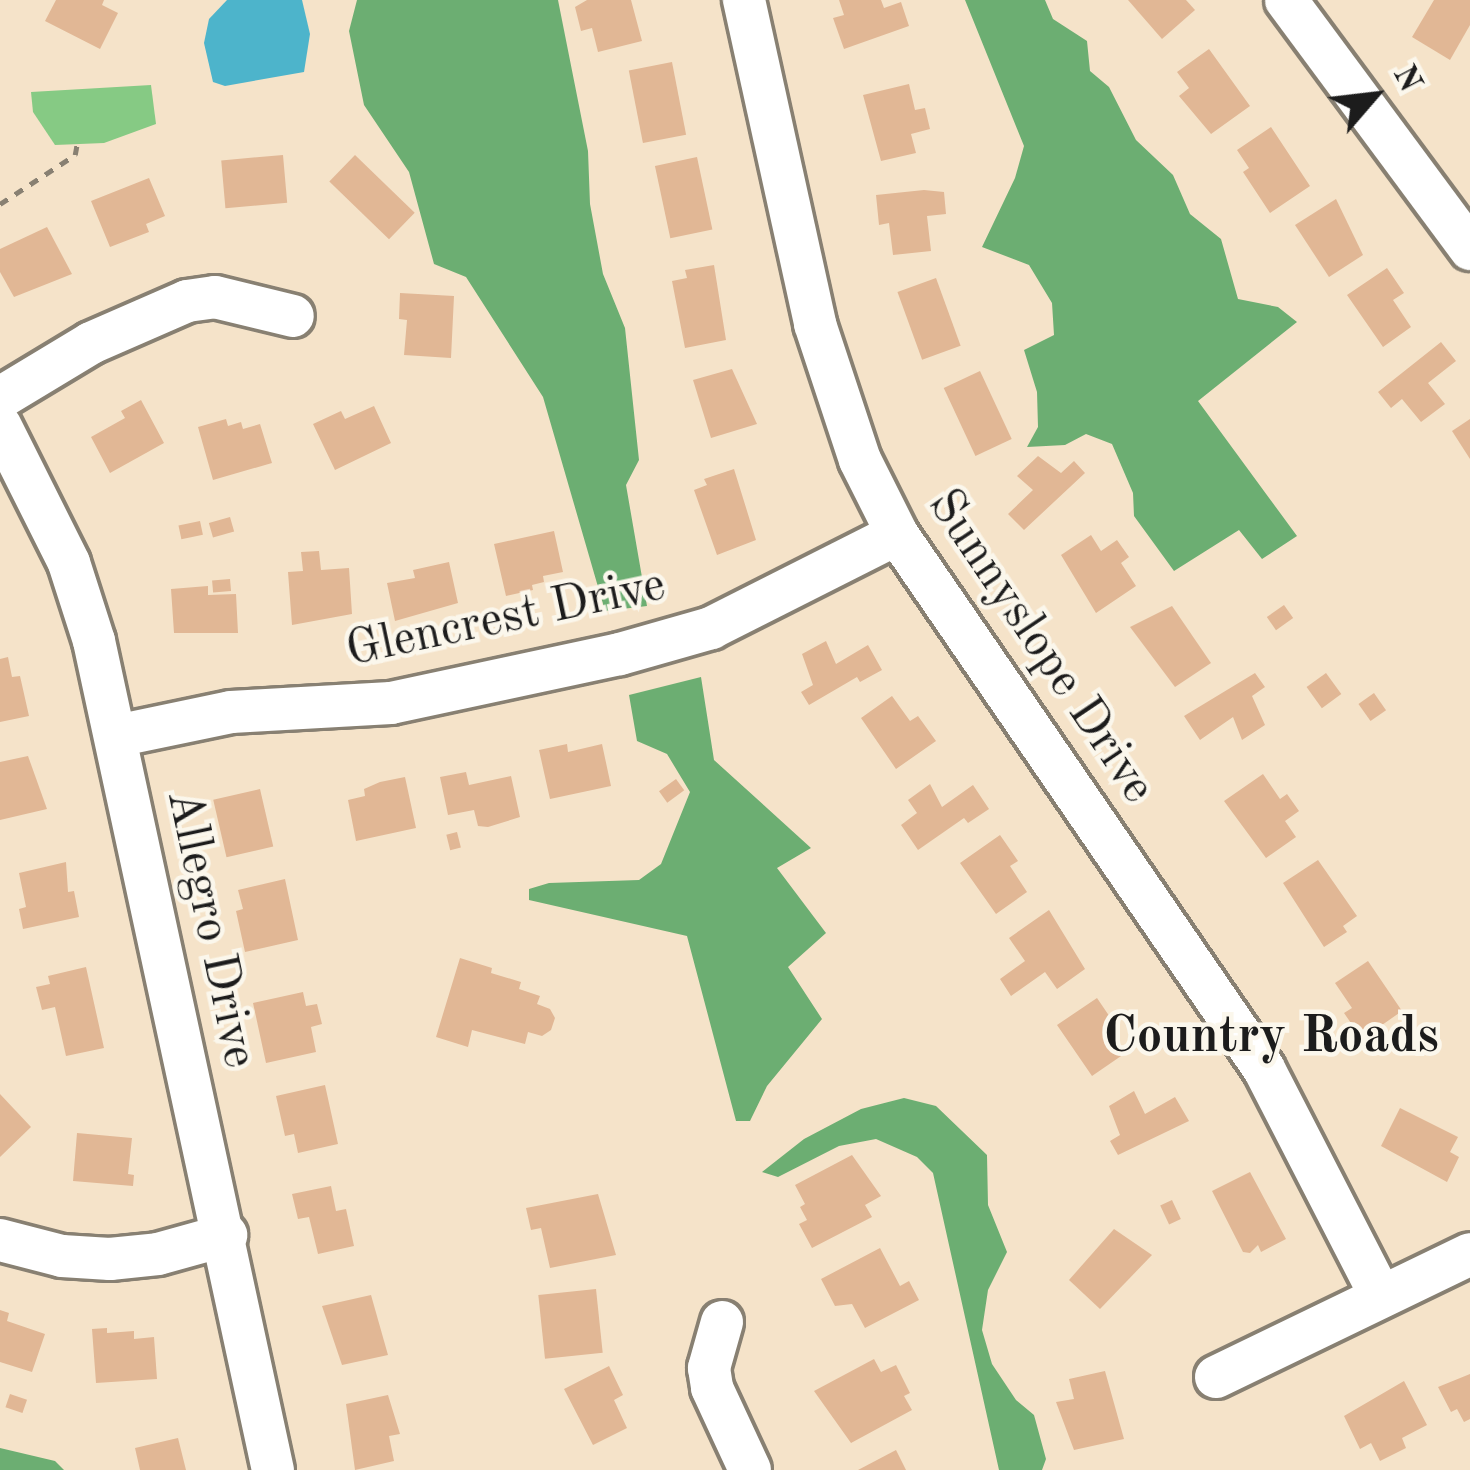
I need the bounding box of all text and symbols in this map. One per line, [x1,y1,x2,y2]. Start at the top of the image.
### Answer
north arrow [1314,36,1434,156]
text: N [1386,60,1427,98]
street label: Sunnyslope Drive [914,479,1166,815]
street label: Glencrest Drive [341,557,671,681]
street label: Allegro Drive [152,785,268,1073]
district label: Country Roads [1103,1007,1439,1069]

